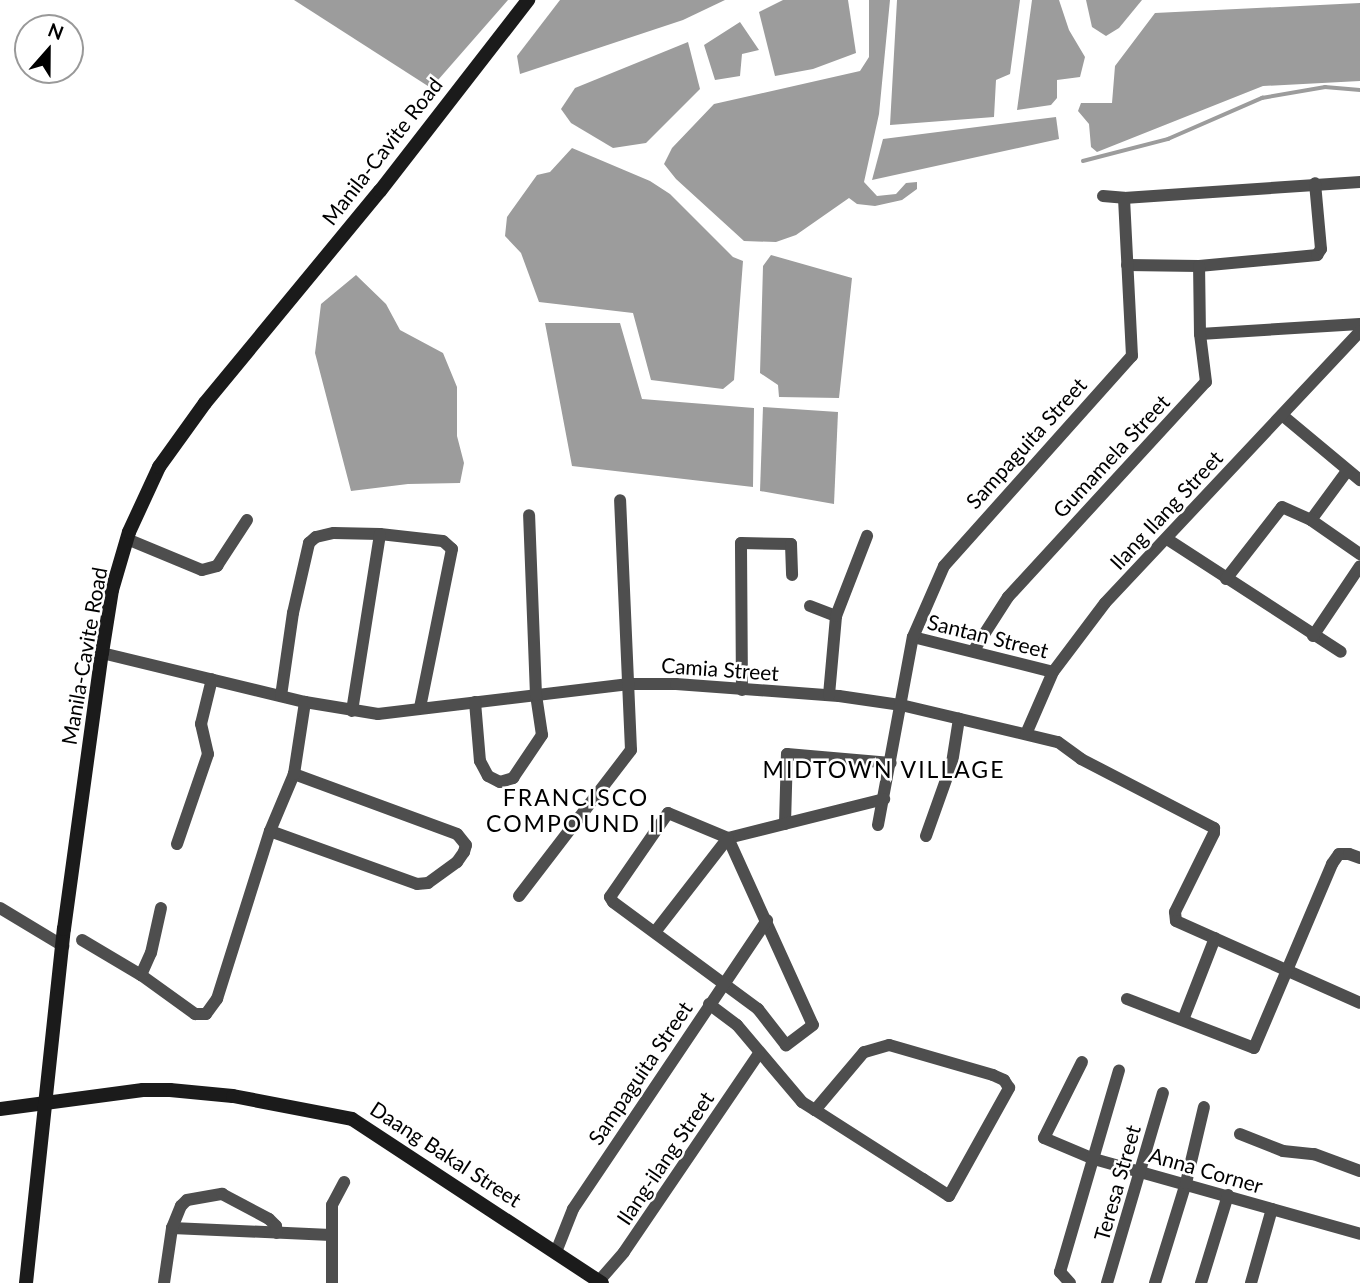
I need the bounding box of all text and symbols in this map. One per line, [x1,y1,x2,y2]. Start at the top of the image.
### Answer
north arrow [14,14,84,84]
text: N [45,17,67,44]
street label: Manila-Cavite Road [317,72,447,230]
street label: Sampaguita Street [961,372,1091,514]
street label: Gumamela Street [1048,389,1174,523]
street label: Ilang Ilang Street [1104,445,1228,575]
street label: Manila-Cavite Road [56,565,112,747]
street label: Santan Street [925,609,1051,663]
street label: Camia Street [660,652,780,686]
district label: MIDTOWN VILLAGE [764,755,1004,783]
district label: FRANCISCO COMPOUND II [487,783,665,837]
street label: Sampaguita Street [583,997,697,1149]
street label: Ilang-ilang Street [611,1087,719,1229]
street label: Daang Bakal Street [366,1096,526,1212]
street label: Teresa Street [1088,1122,1146,1244]
street label: Anna Corner [1146,1142,1266,1198]

